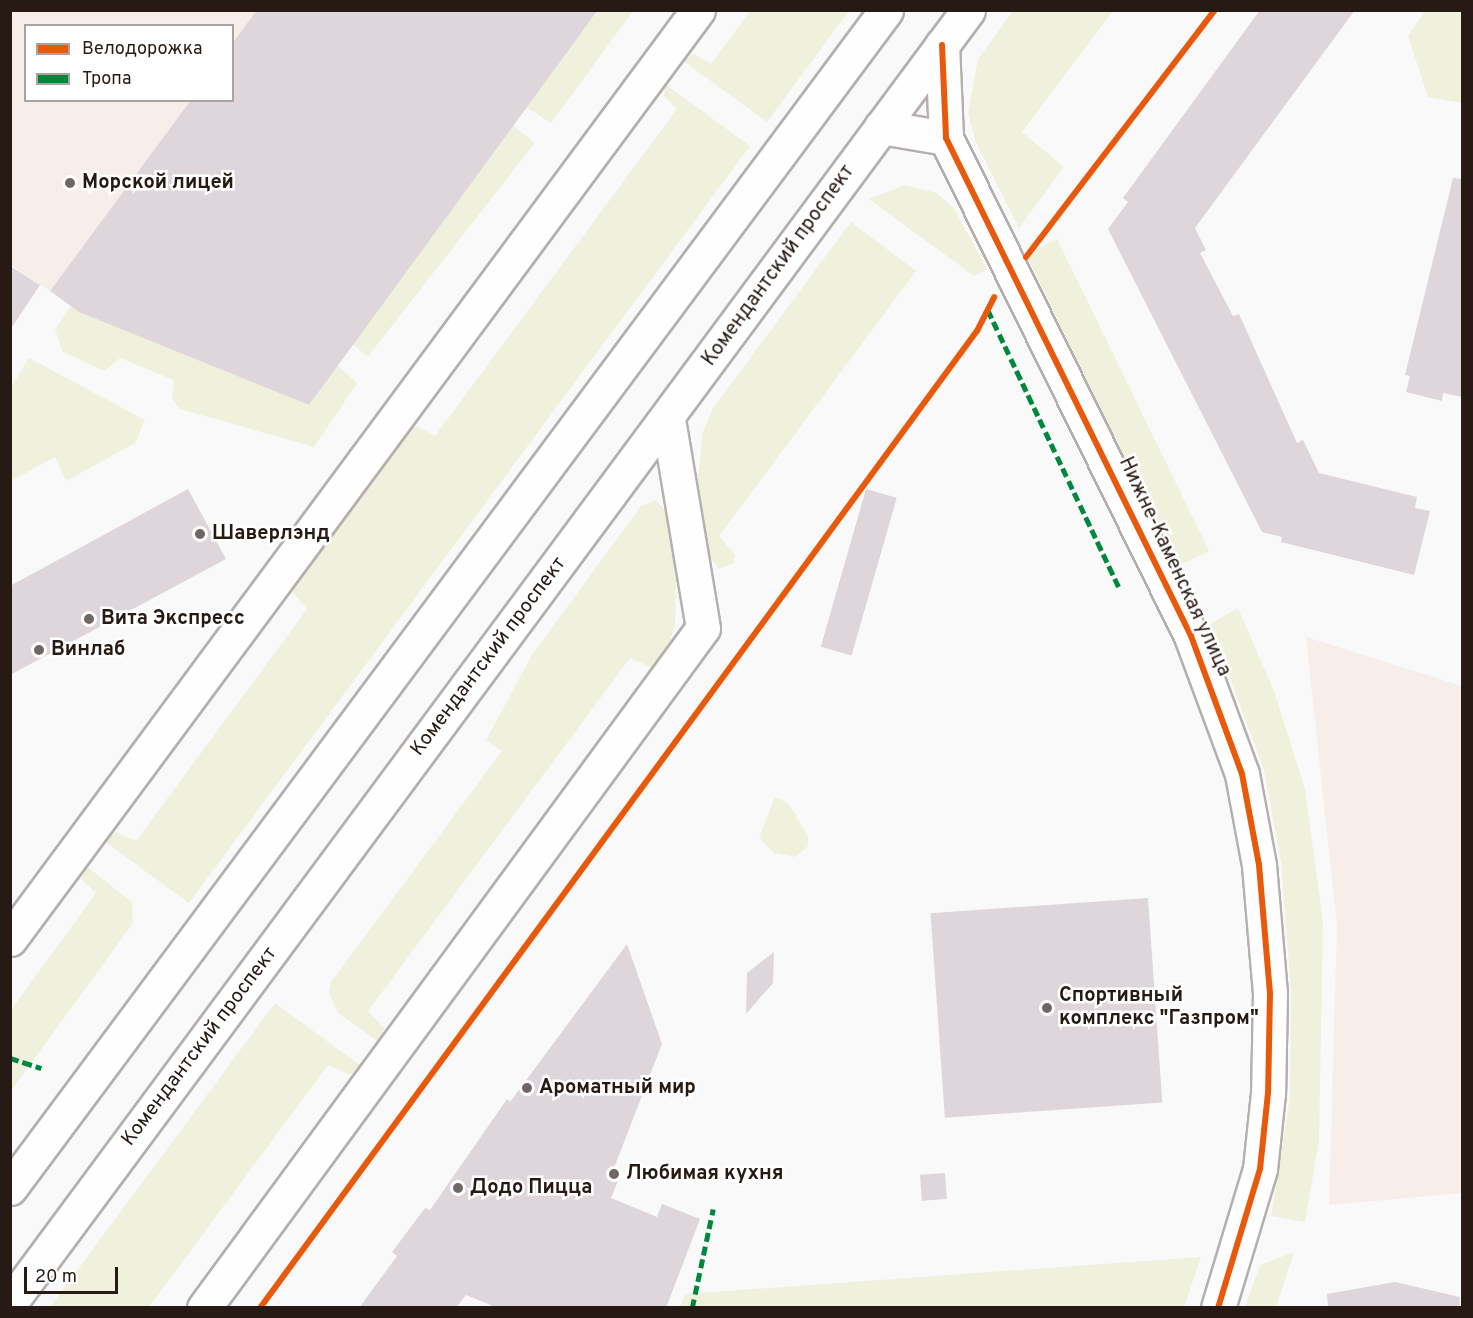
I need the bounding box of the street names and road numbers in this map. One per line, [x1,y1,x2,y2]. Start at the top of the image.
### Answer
street label: Комендантский проспект [698,161,860,371]
street label: Нижне-Каменская улица [1113,454,1235,680]
street label: Комендантский проспект [406,553,572,761]
street label: Комендантский проспект [117,943,283,1151]

